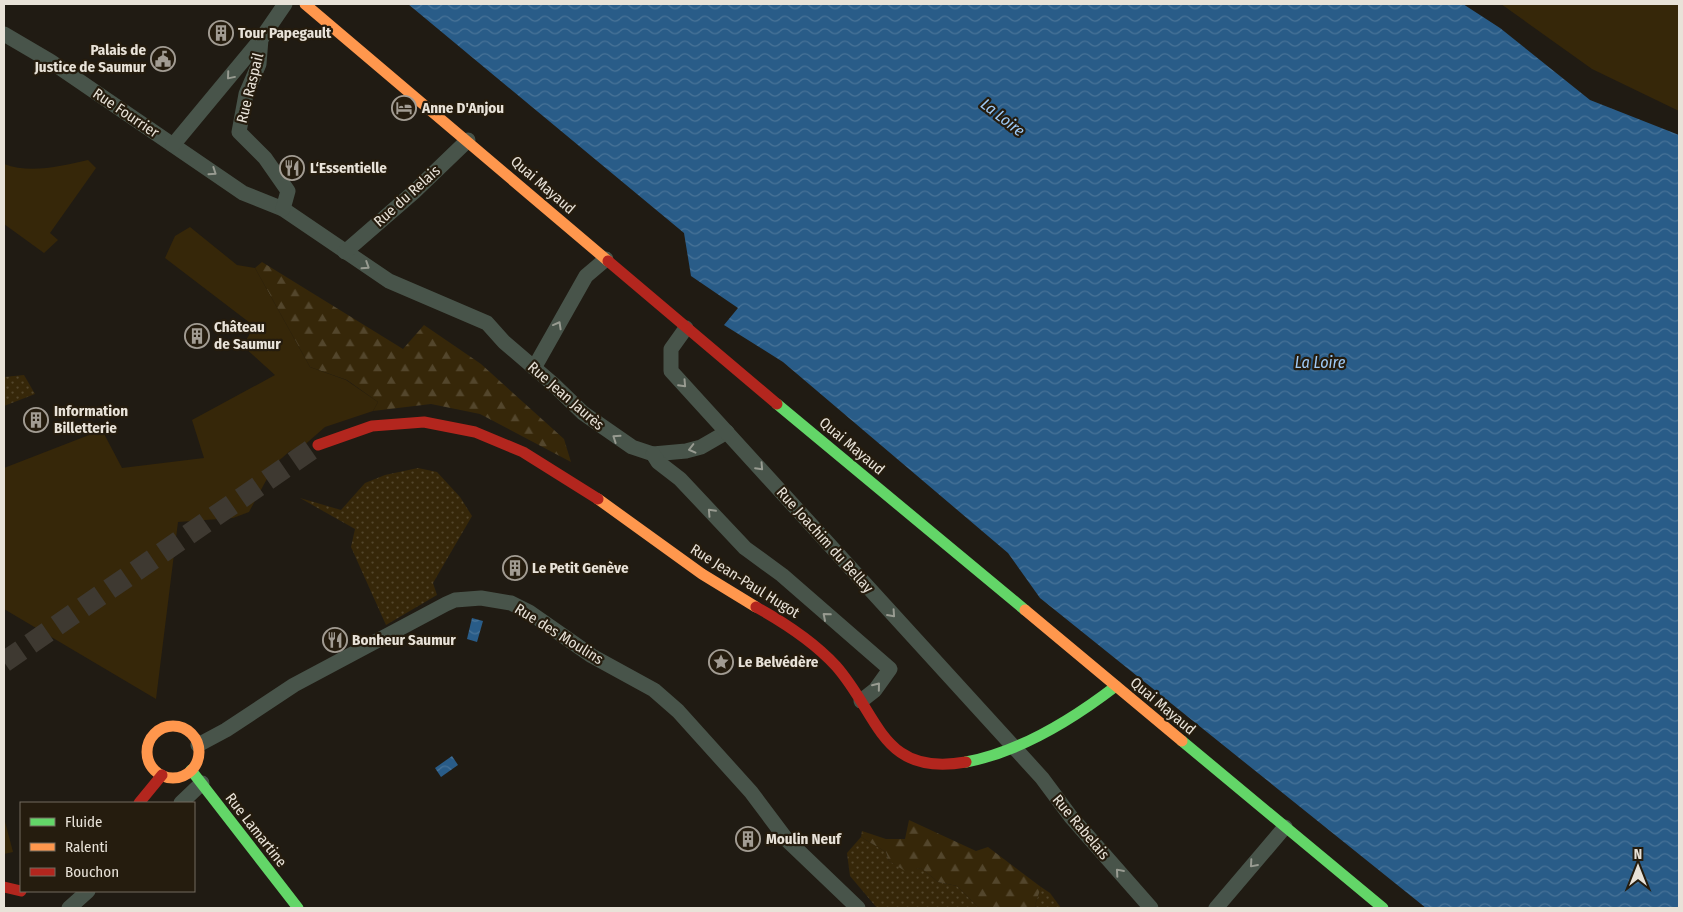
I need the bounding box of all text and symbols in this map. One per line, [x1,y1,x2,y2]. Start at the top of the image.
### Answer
building icon: Tour Papegault [208,20,234,46]
place label: Tour Papegault [238,24,332,42]
place label: Palais de Justice de Saumur [34,41,147,76]
public building icon: Palais de Justice de Saumur [150,46,176,72]
street label: Rue Raspail [233,51,267,125]
one-way arrow [226,71,235,80]
street label: Rue Fourrier [90,84,163,142]
water label: La Loire [977,94,1029,141]
hotel icon: Anne D'Anjou [391,95,417,121]
place label: Anne D'Anjou [421,99,504,117]
street label: Quai Mayaud [507,152,579,218]
restaurant icon: L‘Essentielle [279,155,305,181]
place label: L‘Essentielle [310,159,387,177]
street label: Rue du Relais [370,161,444,231]
one-way arrow [207,166,216,176]
one-way arrow [360,259,369,269]
place label: Château de Saumur [214,318,281,353]
one-way arrow [552,321,562,330]
building icon: Château de Saumur [184,323,210,349]
water label: La Loire [1295,353,1346,372]
street label: Rue Jean Jaurès [524,358,608,434]
one-way arrow [677,379,686,388]
place label: Information Billetterie [54,402,128,437]
building icon: Information Billetterie [23,407,49,433]
street label: Quai Mayaud [816,414,888,478]
one-way arrow [612,435,622,444]
one-way arrow [688,443,697,454]
one-way arrow [754,462,763,471]
street label: Rue Joachim du Bellay [773,483,877,597]
one-way arrow [708,509,717,518]
street label: Rue Jean-Paul Hugot [687,540,803,622]
building icon: Le Petit Genève [502,555,528,581]
place label: Le Petit Genève [532,559,629,577]
street label: Rue des Moulins [511,600,607,668]
one-way arrow [886,609,895,618]
one-way arrow [823,612,832,621]
restaurant icon: Bonheur Saumur [322,627,348,653]
place label: Bonheur Saumur [352,631,456,649]
place icon: Le Belvédère [708,649,734,675]
place label: Le Belvédère [738,653,819,671]
street label: Quai Mayaud [1127,674,1199,738]
one-way arrow [871,683,880,692]
street label: Rue Lamartine [222,789,290,871]
street label: Rue Rabelais [1049,791,1113,863]
legend [20,802,195,892]
text: Fluide [65,813,102,831]
building icon: Moulin Neuf [735,826,761,852]
place label: Moulin Neuf [766,830,842,848]
text: Ralenti [65,838,108,856]
north arrow [1613,842,1663,892]
text: N [1634,846,1642,863]
one-way arrow [1250,858,1259,867]
text: Bouchon [65,863,119,881]
one-way arrow [1115,868,1124,877]

